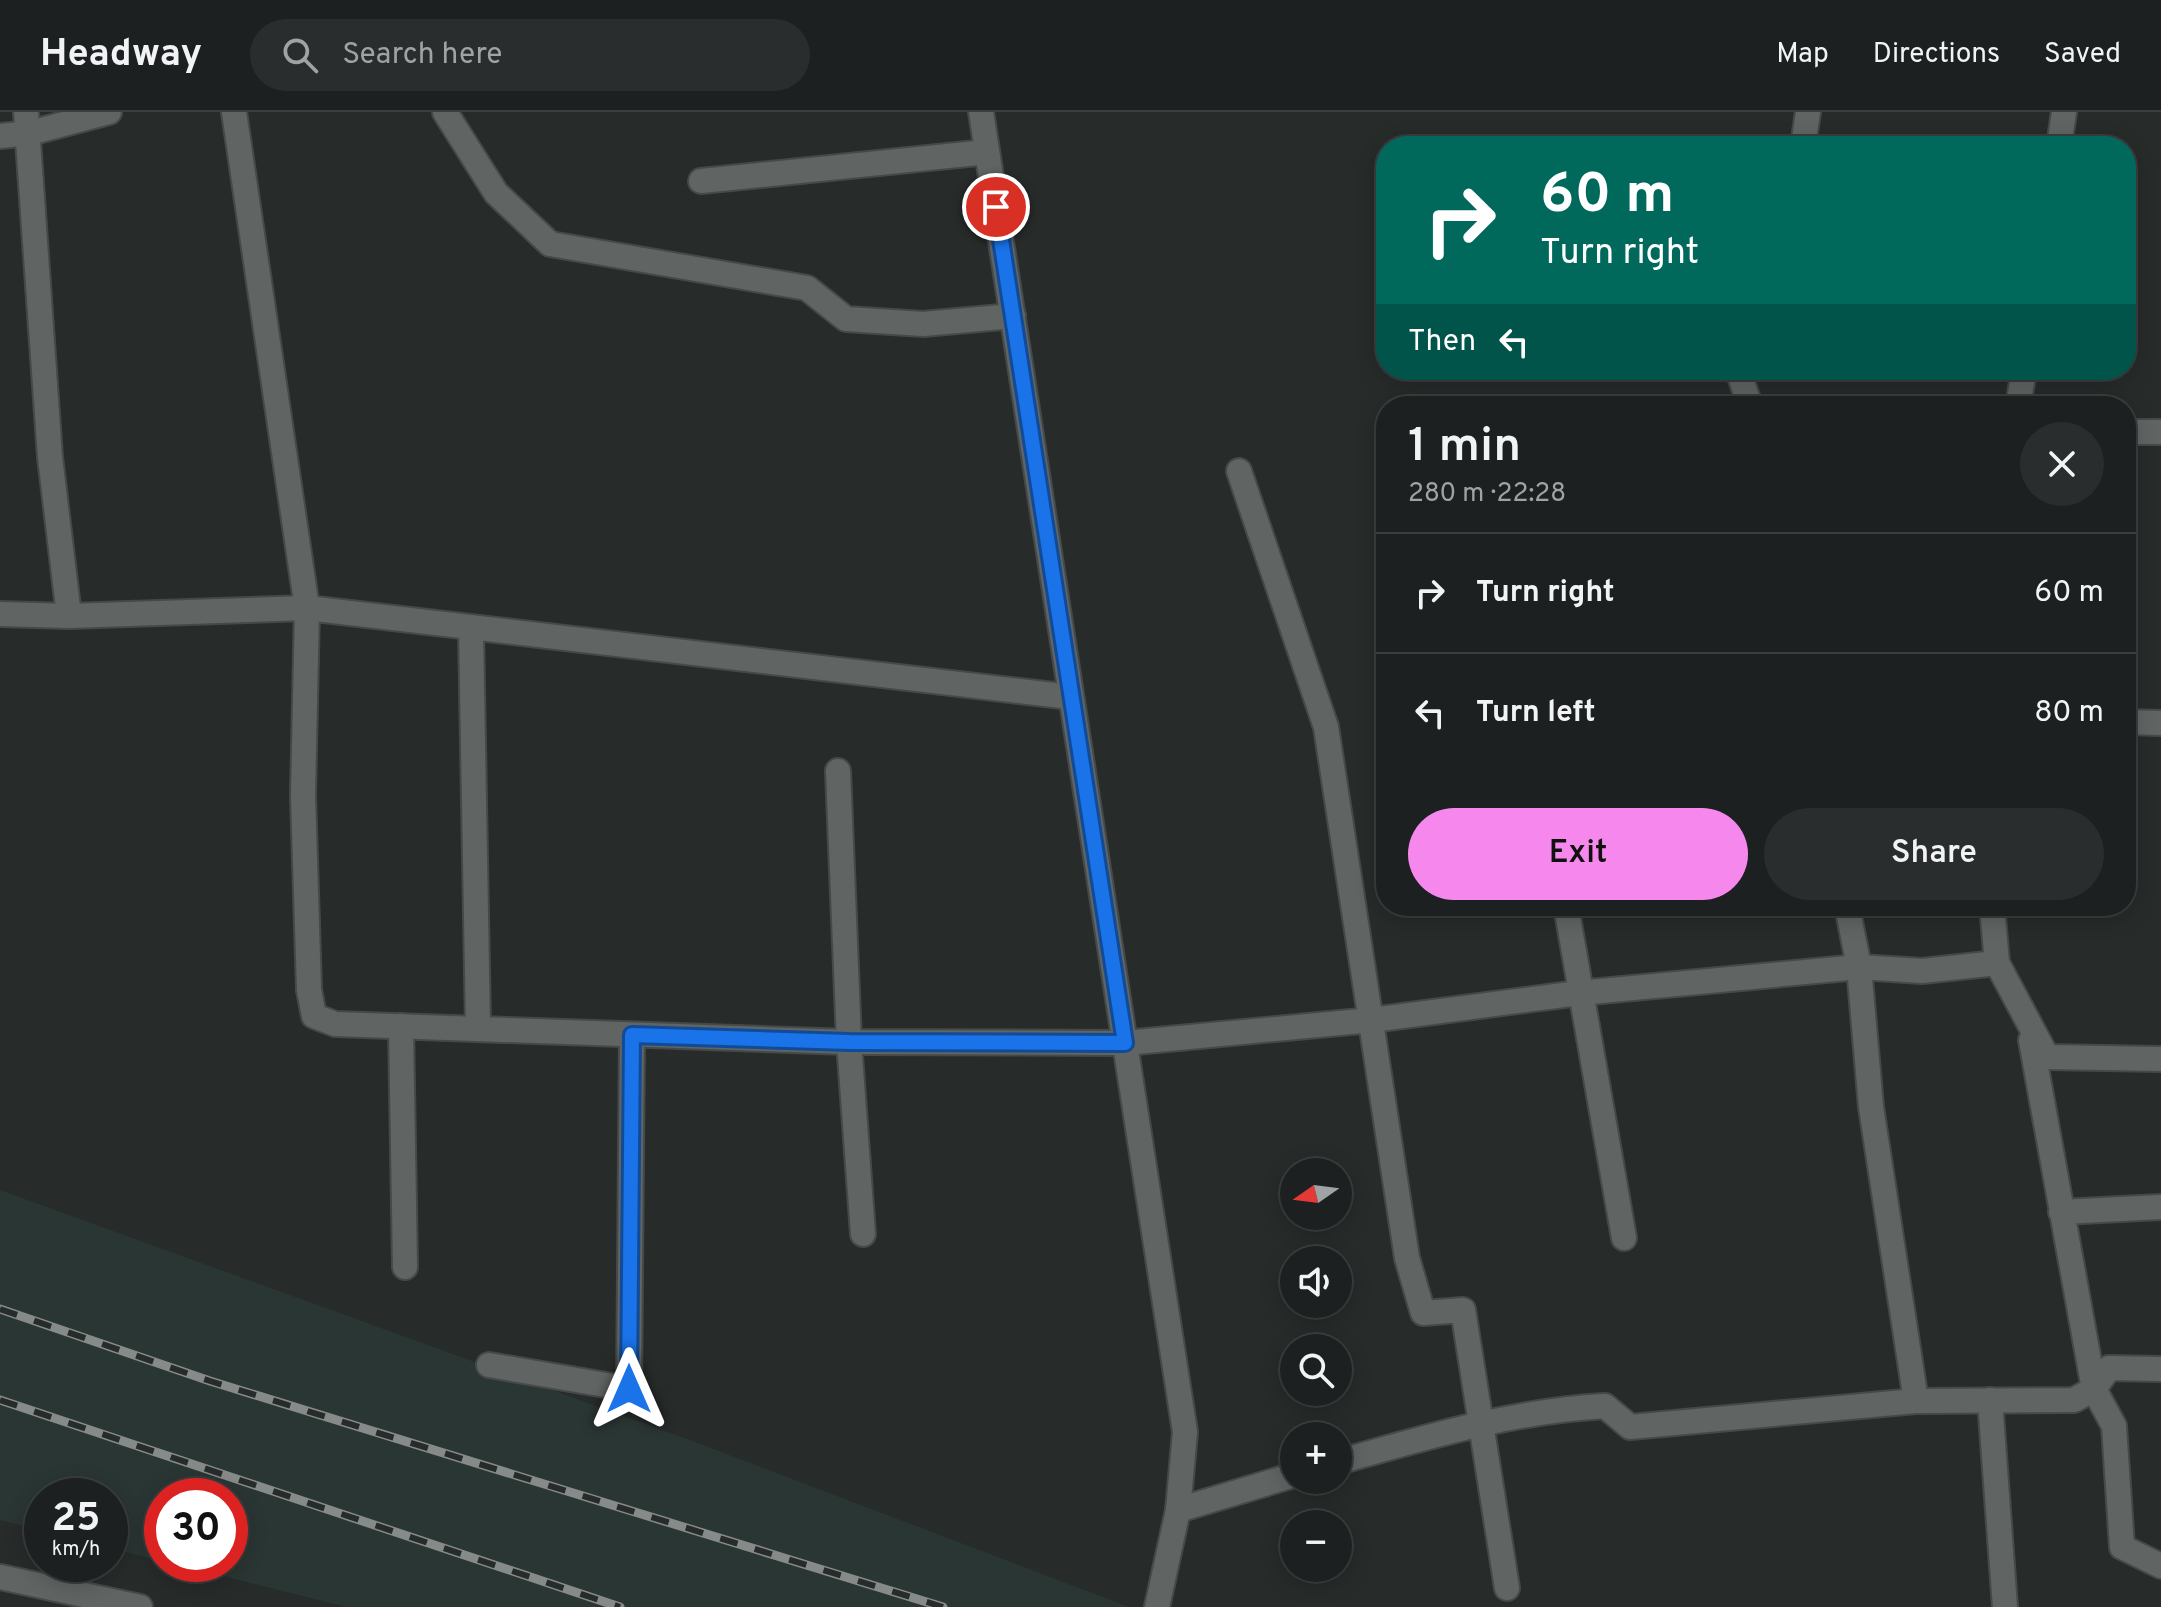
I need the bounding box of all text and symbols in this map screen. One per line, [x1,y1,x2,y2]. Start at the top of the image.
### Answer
search box [250,19,810,91]
text: Headway [40,31,202,80]
icon: search [278,33,322,77]
text: Search here [342,37,502,74]
text: Map [1776,37,1829,73]
text: Directions [1873,37,2000,73]
text: Saved [2044,37,2121,73]
text: 60 m [1540,162,1674,232]
icon: right [1408,168,1512,272]
pin [962,173,1030,241]
icon: arrive [974,185,1018,229]
text: Turn right [1540,231,1699,277]
icon: left [1492,320,1536,364]
text: Then [1408,324,1476,361]
text: 1 min [1408,418,1521,478]
button: close [2020,422,2104,506]
text: 280 m · 22:28 [1408,478,1566,511]
icon: right [1408,571,1452,615]
text: Turn right [1476,575,1614,612]
text: 60 m [2034,575,2104,612]
icon: left [1408,691,1452,735]
text: Turn left [1476,695,1596,732]
text: 80 m [2034,695,2104,732]
button: Exit [1408,808,1748,900]
button: Share [1764,808,2104,900]
north arrow [1280,1158,1352,1230]
map controls [1280,1158,1352,1582]
button: sound [1280,1246,1352,1318]
button: search [1280,1334,1352,1406]
position arrow [587,1347,671,1431]
button: + [1280,1422,1352,1494]
speed limit sign: 30 [144,1478,248,1582]
text: 25 [52,1495,100,1545]
button: − [1280,1510,1352,1582]
text: km/h [52,1537,100,1563]

